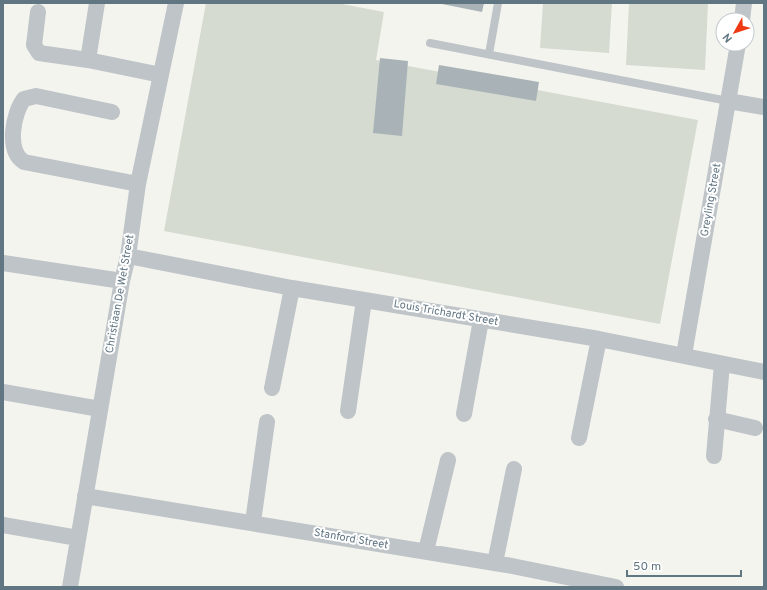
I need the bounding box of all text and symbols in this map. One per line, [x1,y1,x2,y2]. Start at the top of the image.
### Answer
north arrow [715,12,755,52]
text: N [720,30,736,45]
street label: Greyling Street [698,162,724,238]
street label: Christiaan De Wet Street [103,234,137,354]
street label: Louis Trichardt Street [393,297,499,329]
street label: Stanford Street [313,526,389,552]
scale bar [627,552,741,578]
text: 50 m [633,559,661,575]

